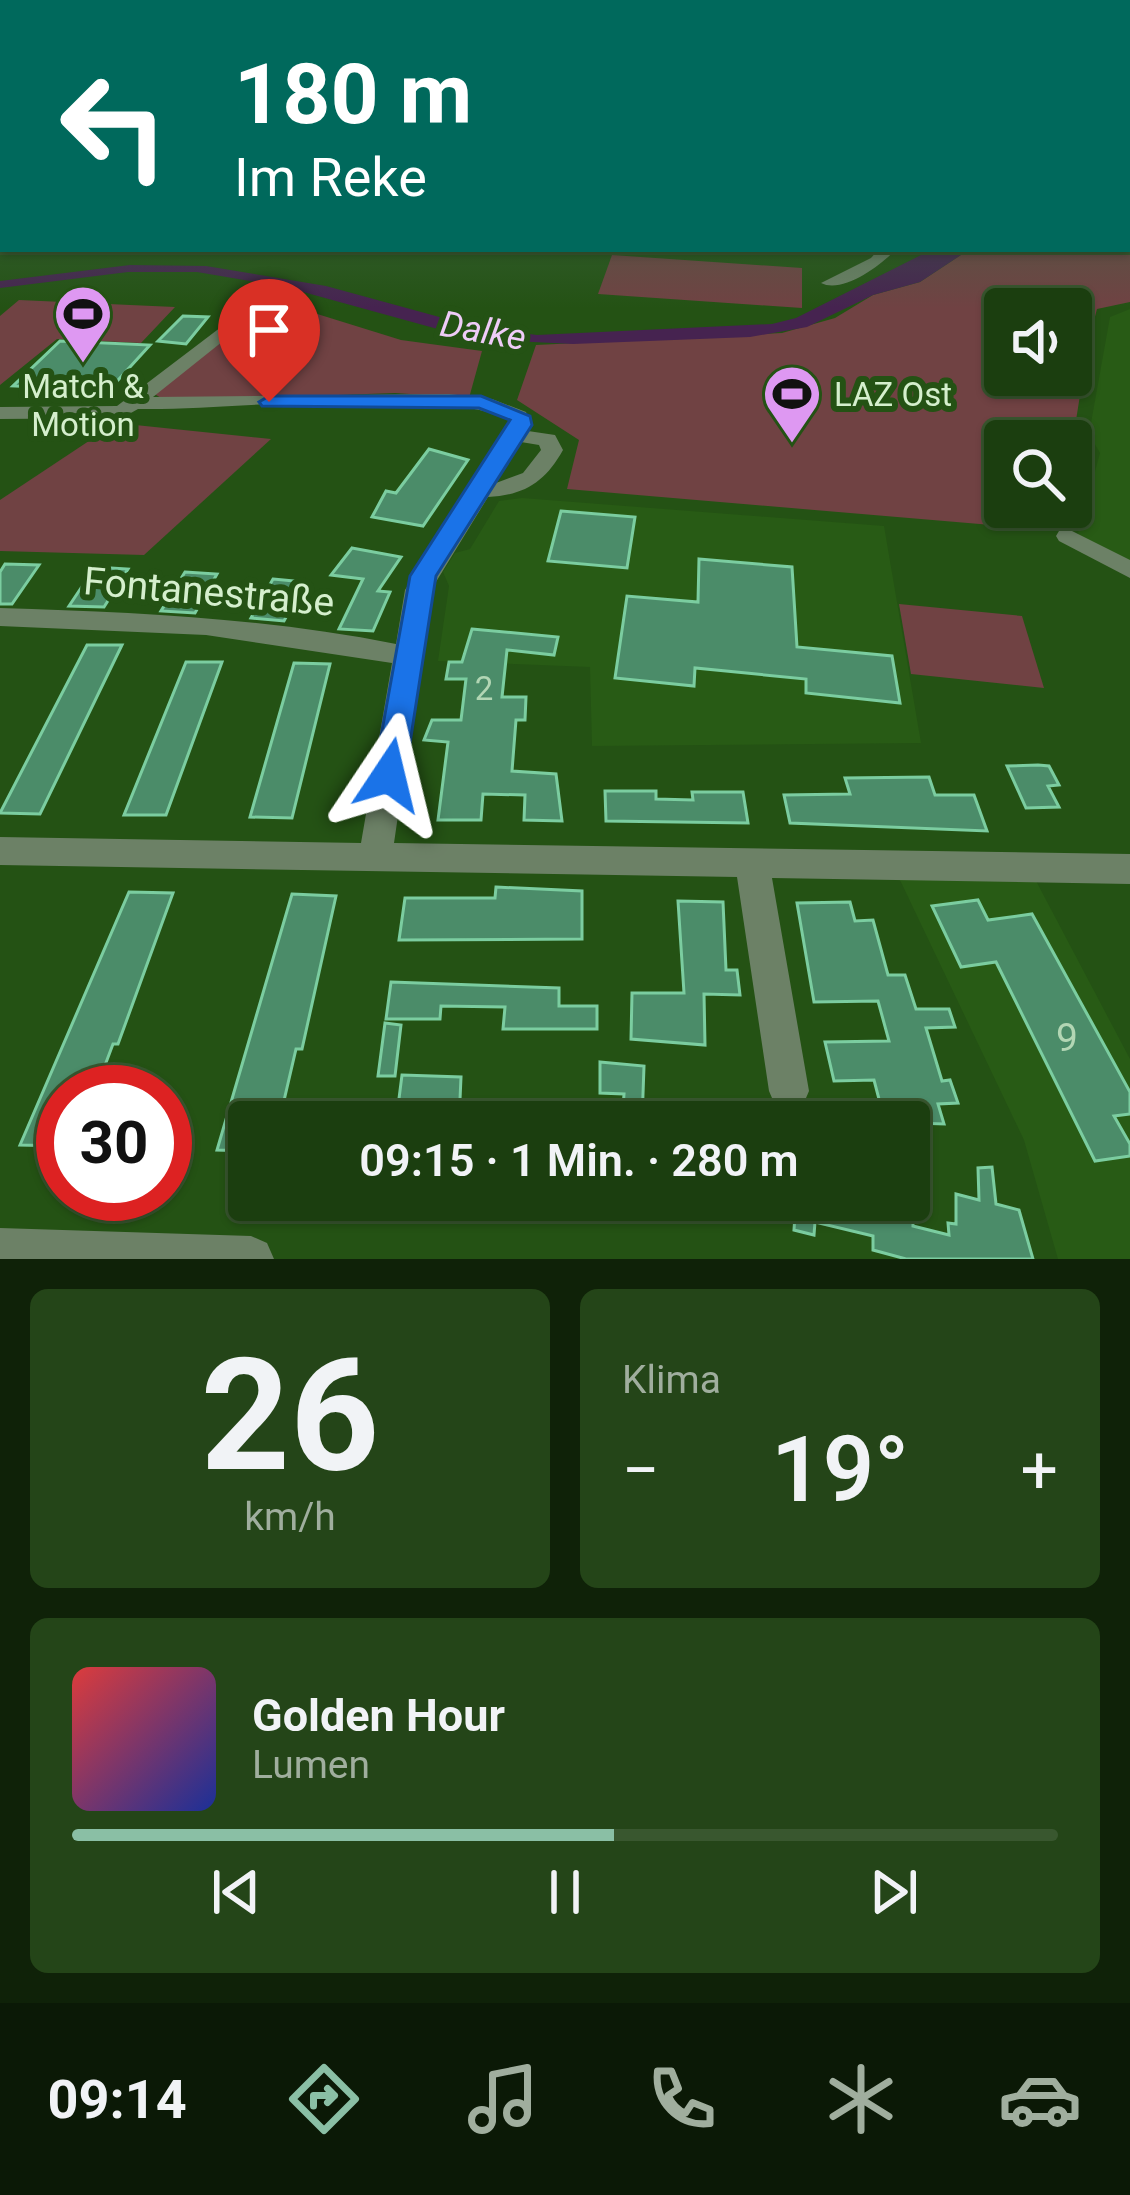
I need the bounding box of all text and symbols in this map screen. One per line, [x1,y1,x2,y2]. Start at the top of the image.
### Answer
text: 180 m [234,45,472,144]
icon: left [36,48,192,204]
text: Im Reke [234,146,427,209]
pin [218,279,320,402]
sports icon: Match & Motion [52,283,114,365]
map controls [984,288,1092,528]
button: sound [984,288,1092,396]
icon: arrive [236,297,302,363]
water label: Dalke [437,303,529,359]
sports icon: LAZ Ost [761,363,823,445]
place label: Match & Motion [22,367,144,444]
place label: LAZ Ost [834,375,952,414]
button: search [984,420,1092,528]
street label: Fontanestraße [82,558,336,626]
house number: 2 [475,669,493,708]
position arrow [326,712,452,838]
house number: 9 [1056,1015,1078,1061]
speed limit sign: 30 [36,1065,192,1221]
text: 09:15 · 1 Min. · 280 m [359,1134,799,1187]
text: 26 [200,1324,380,1507]
text: Klima [622,1357,721,1403]
text: 19° [771,1418,909,1523]
text: − [622,1432,660,1509]
text: + [1021,1432,1058,1509]
text: km/h [244,1494,336,1540]
text: Golden Hour [252,1689,505,1742]
text: Lumen [252,1742,370,1788]
icon: previous [203,1859,269,1925]
icon: pause [532,1859,598,1925]
icon: next [861,1859,927,1925]
icon: directions [282,2057,366,2141]
icon: music [461,2057,545,2141]
icon: phone [640,2057,724,2141]
icon: climate [819,2057,903,2141]
icon: car [998,2057,1082,2141]
text: 09:14 [48,2068,187,2131]

